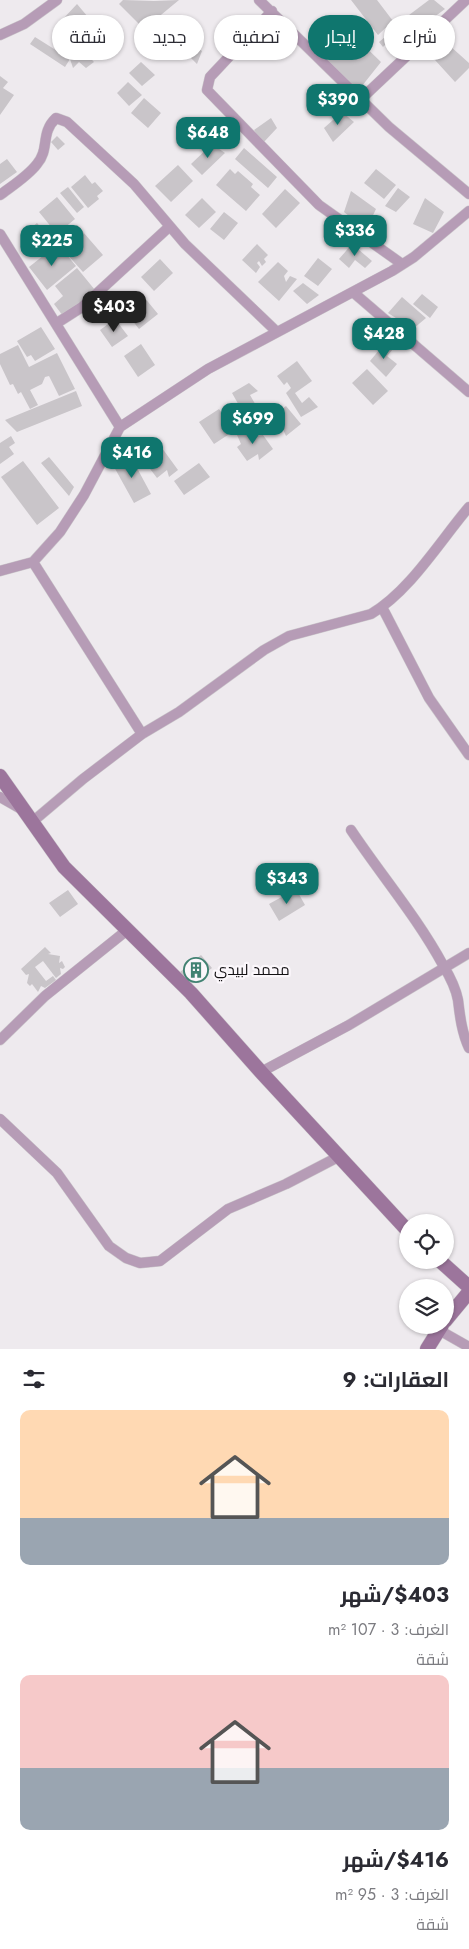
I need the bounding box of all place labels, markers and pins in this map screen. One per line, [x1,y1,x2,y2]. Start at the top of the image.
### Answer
pin: $390 [308,84,368,126]
pin: $648 [178,116,238,159]
pin: $336 [325,214,385,257]
pin: $225 [22,224,82,267]
pin: $403 [84,290,144,333]
pin: $428 [354,318,414,360]
pin: $699 [223,402,283,445]
pin: $416 [102,436,162,479]
pin: $343 [257,862,317,905]
building icon: محمد لبيدي [183,957,209,983]
place label: محمد لبيدي [214,959,290,982]

